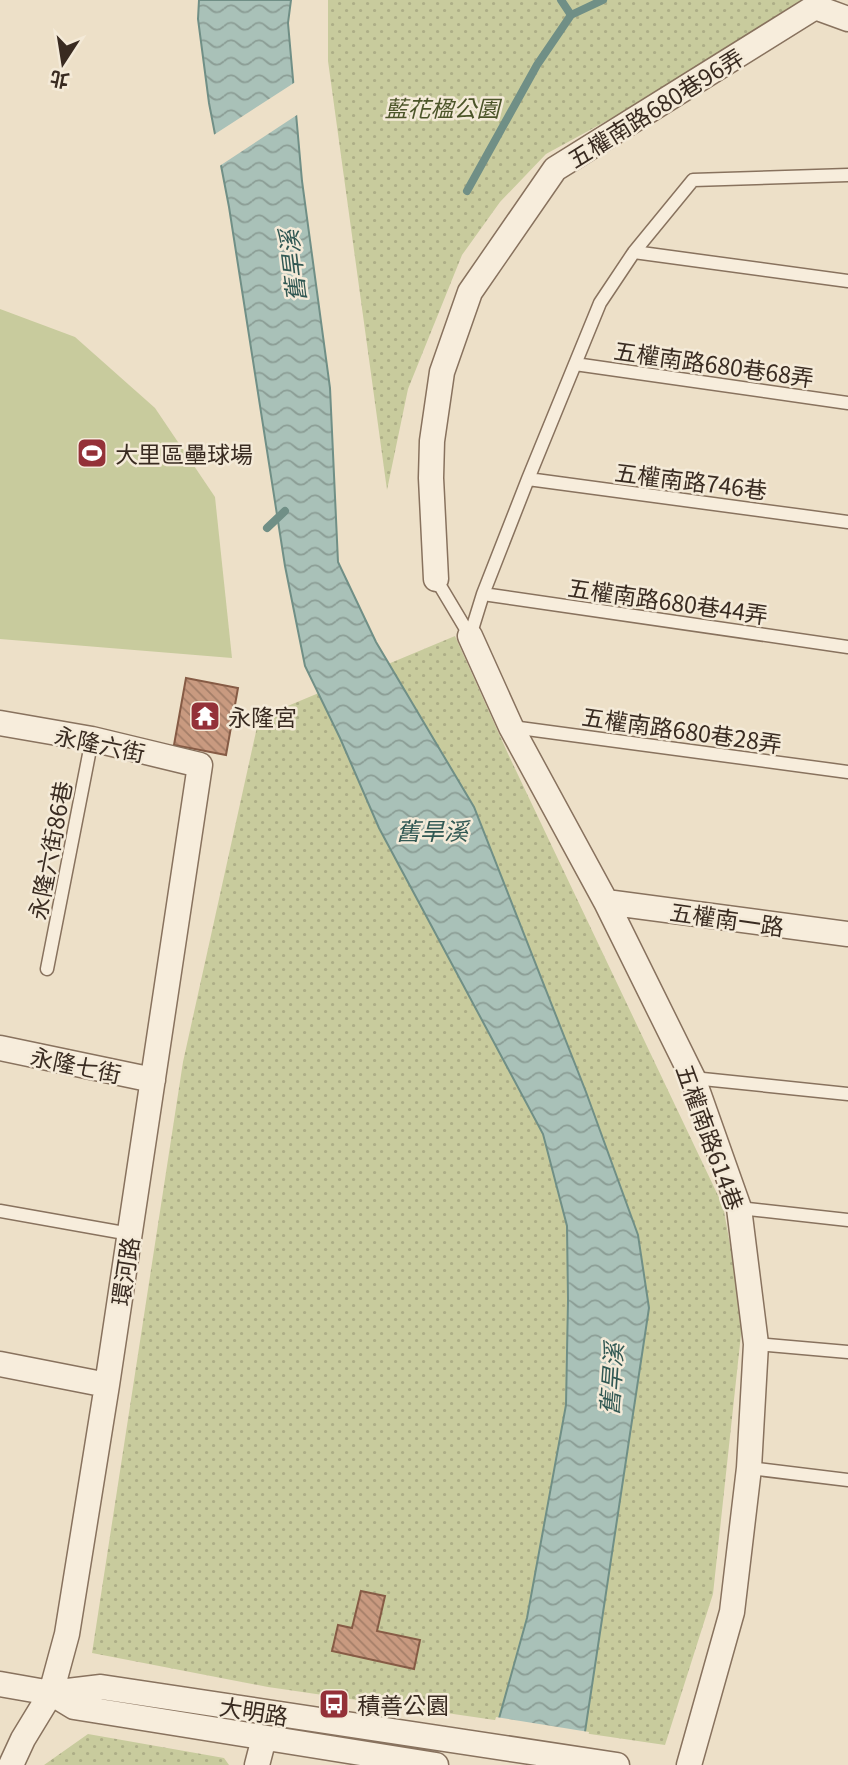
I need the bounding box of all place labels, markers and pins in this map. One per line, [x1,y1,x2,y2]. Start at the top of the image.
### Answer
sports icon: 大里區壘球場 [75,436,109,470]
place label: 大里區壘球場 [115,436,253,470]
temple icon: 永隆宮 [188,699,222,733]
place label: 永隆宮 [228,699,297,733]
bus stop icon: 積善公園 [317,1687,351,1721]
place label: 積善公園 [357,1687,449,1721]

